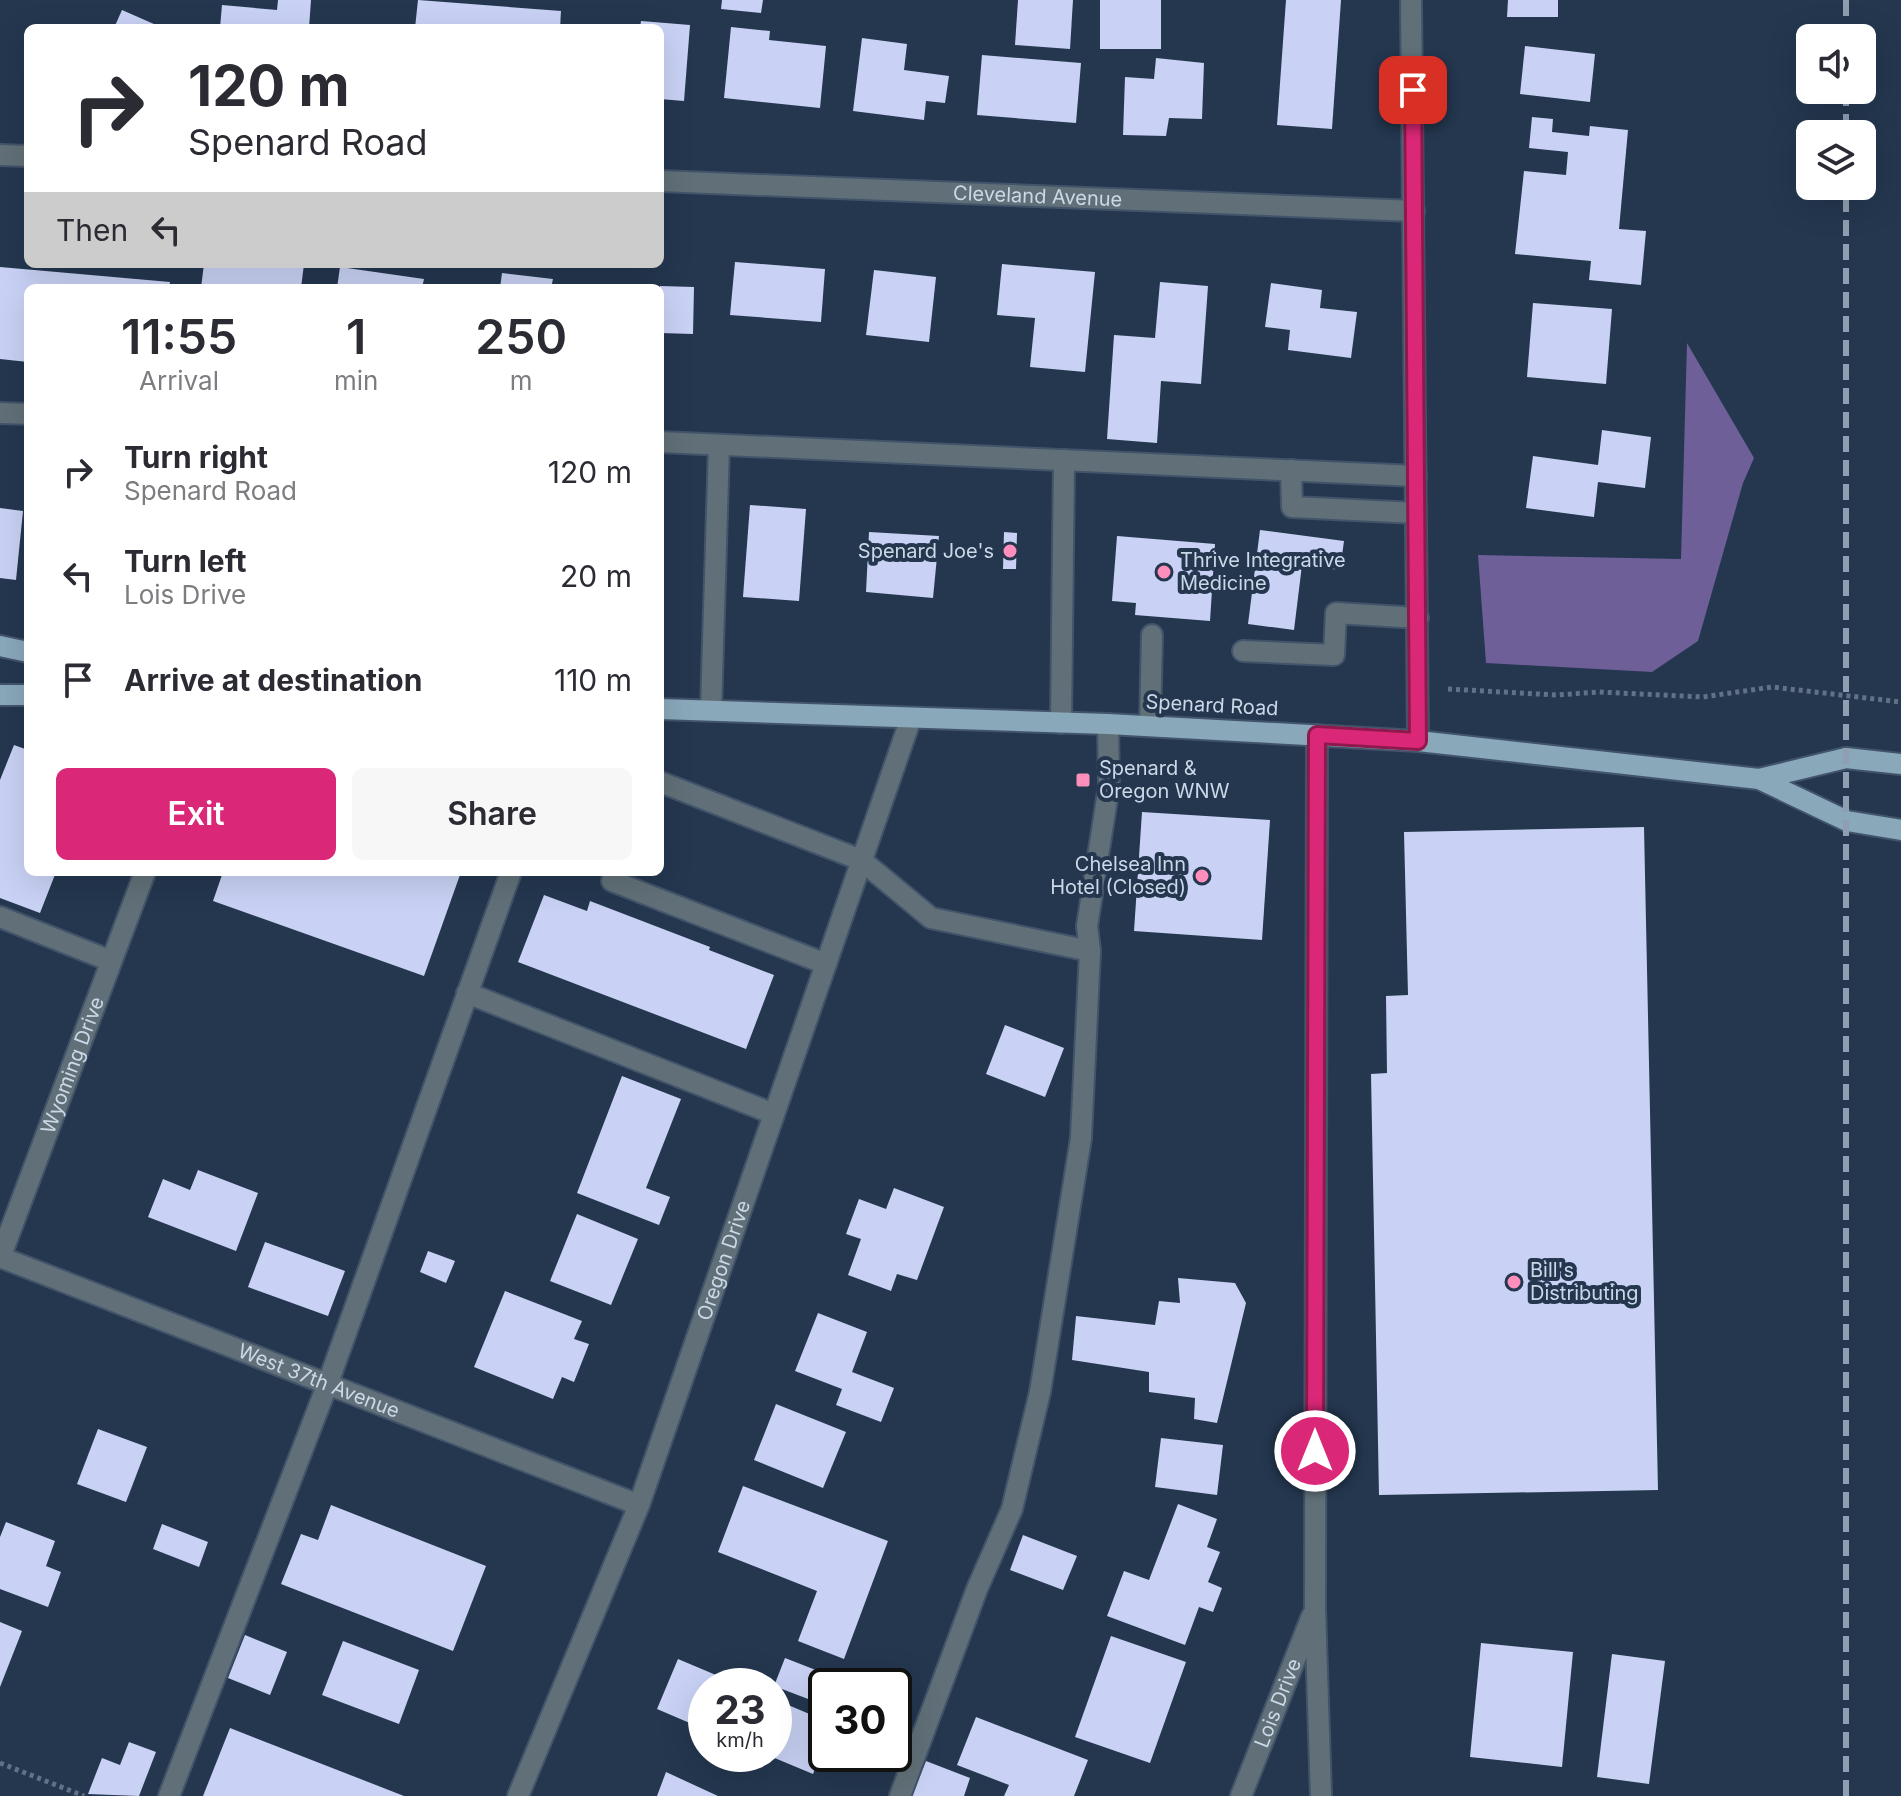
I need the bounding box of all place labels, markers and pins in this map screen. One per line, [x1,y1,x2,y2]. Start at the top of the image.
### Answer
pin [1379,56,1447,124]
place label: Spenard Joe's [858,539,994,563]
marker: Spenard Joe's [1001,542,1019,560]
place label: Thrive Integrative Medicine [1180,548,1346,595]
marker: Thrive Integrative Medicine [1155,563,1173,581]
place label: Spenard & Oregon WNW [1099,756,1230,803]
marker: Spenard & Oregon WNW [1074,771,1092,789]
place label: Chelsea Inn Hotel (Closed) [1050,852,1186,899]
marker: Chelsea Inn Hotel (Closed) [1193,867,1211,885]
place label: Bill's Distributing [1530,1258,1639,1305]
marker: Bill's Distributing [1505,1273,1523,1291]

